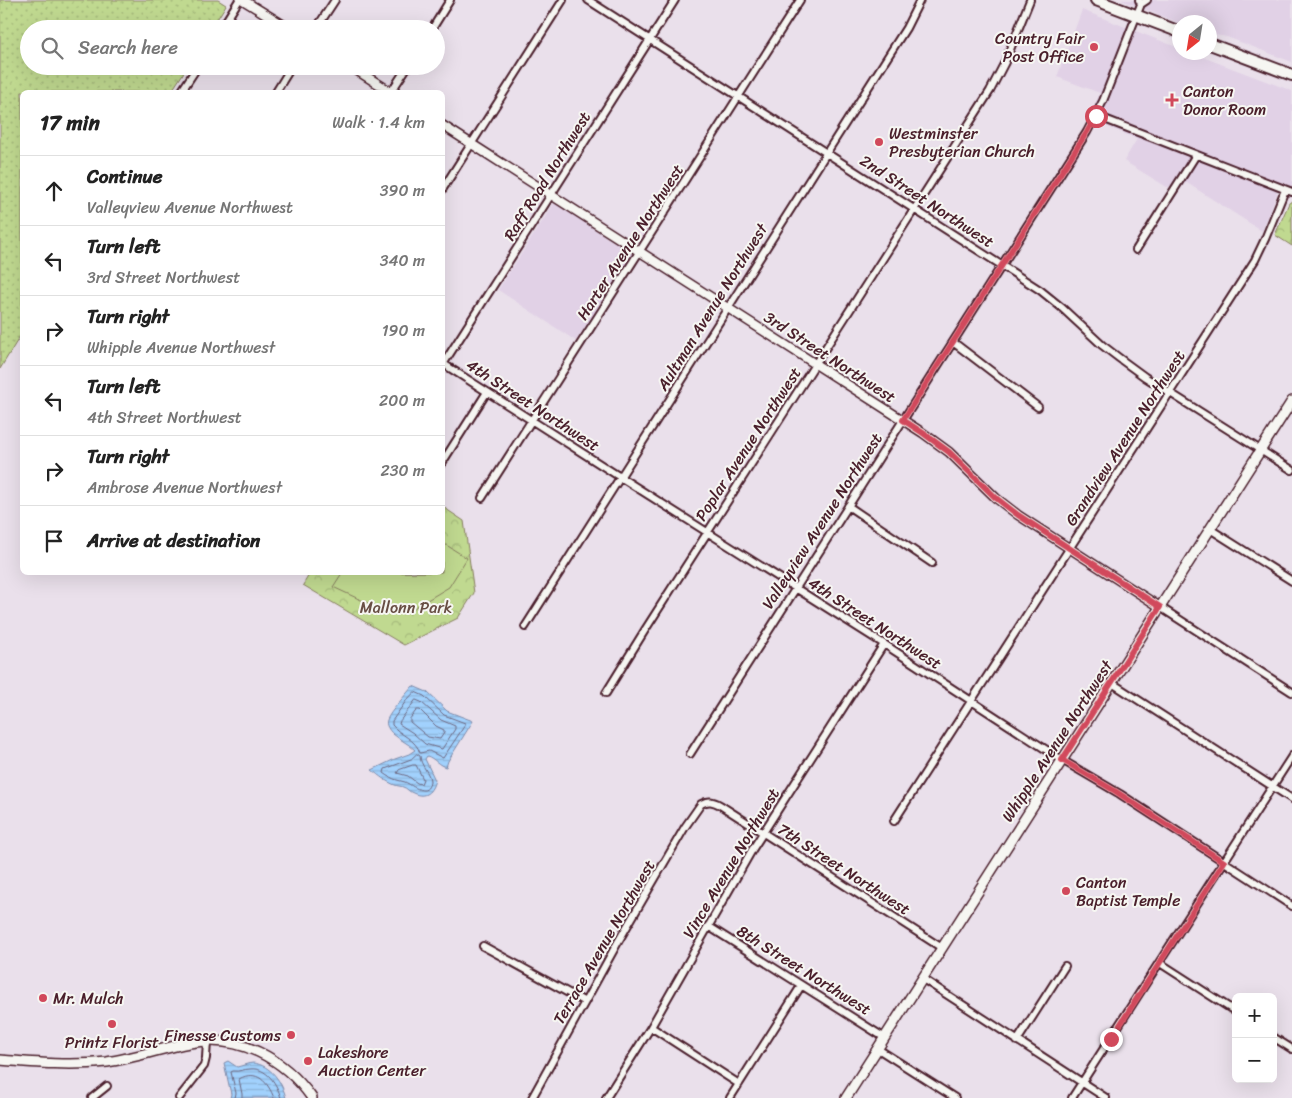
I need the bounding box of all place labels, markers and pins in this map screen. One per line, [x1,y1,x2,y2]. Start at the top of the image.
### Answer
place label: Country Fair Post Office [995,24,1085,71]
marker: Country Fair Post Office [1088,41,1100,53]
place label: Canton Donor Room [1183,77,1266,124]
marker: Canton Donor Room [1165,93,1179,107]
place label: Westminster Presbyterian Church [889,119,1035,166]
marker: Westminster Presbyterian Church [873,136,885,148]
place label: Canton Baptist Temple [1076,868,1180,915]
marker: Canton Baptist Temple [1060,885,1072,897]
place label: Mr. Mulch [53,984,124,1013]
marker: Mr. Mulch [37,992,49,1004]
marker: Printz Florist [106,1018,118,1030]
place label: Finesse Customs [165,1021,282,1050]
place label: Printz Florist [65,1028,159,1057]
marker: Finesse Customs [285,1029,297,1041]
place label: Lakeshore Auction Center [317,1038,427,1085]
marker: Lakeshore Auction Center [302,1055,314,1067]

